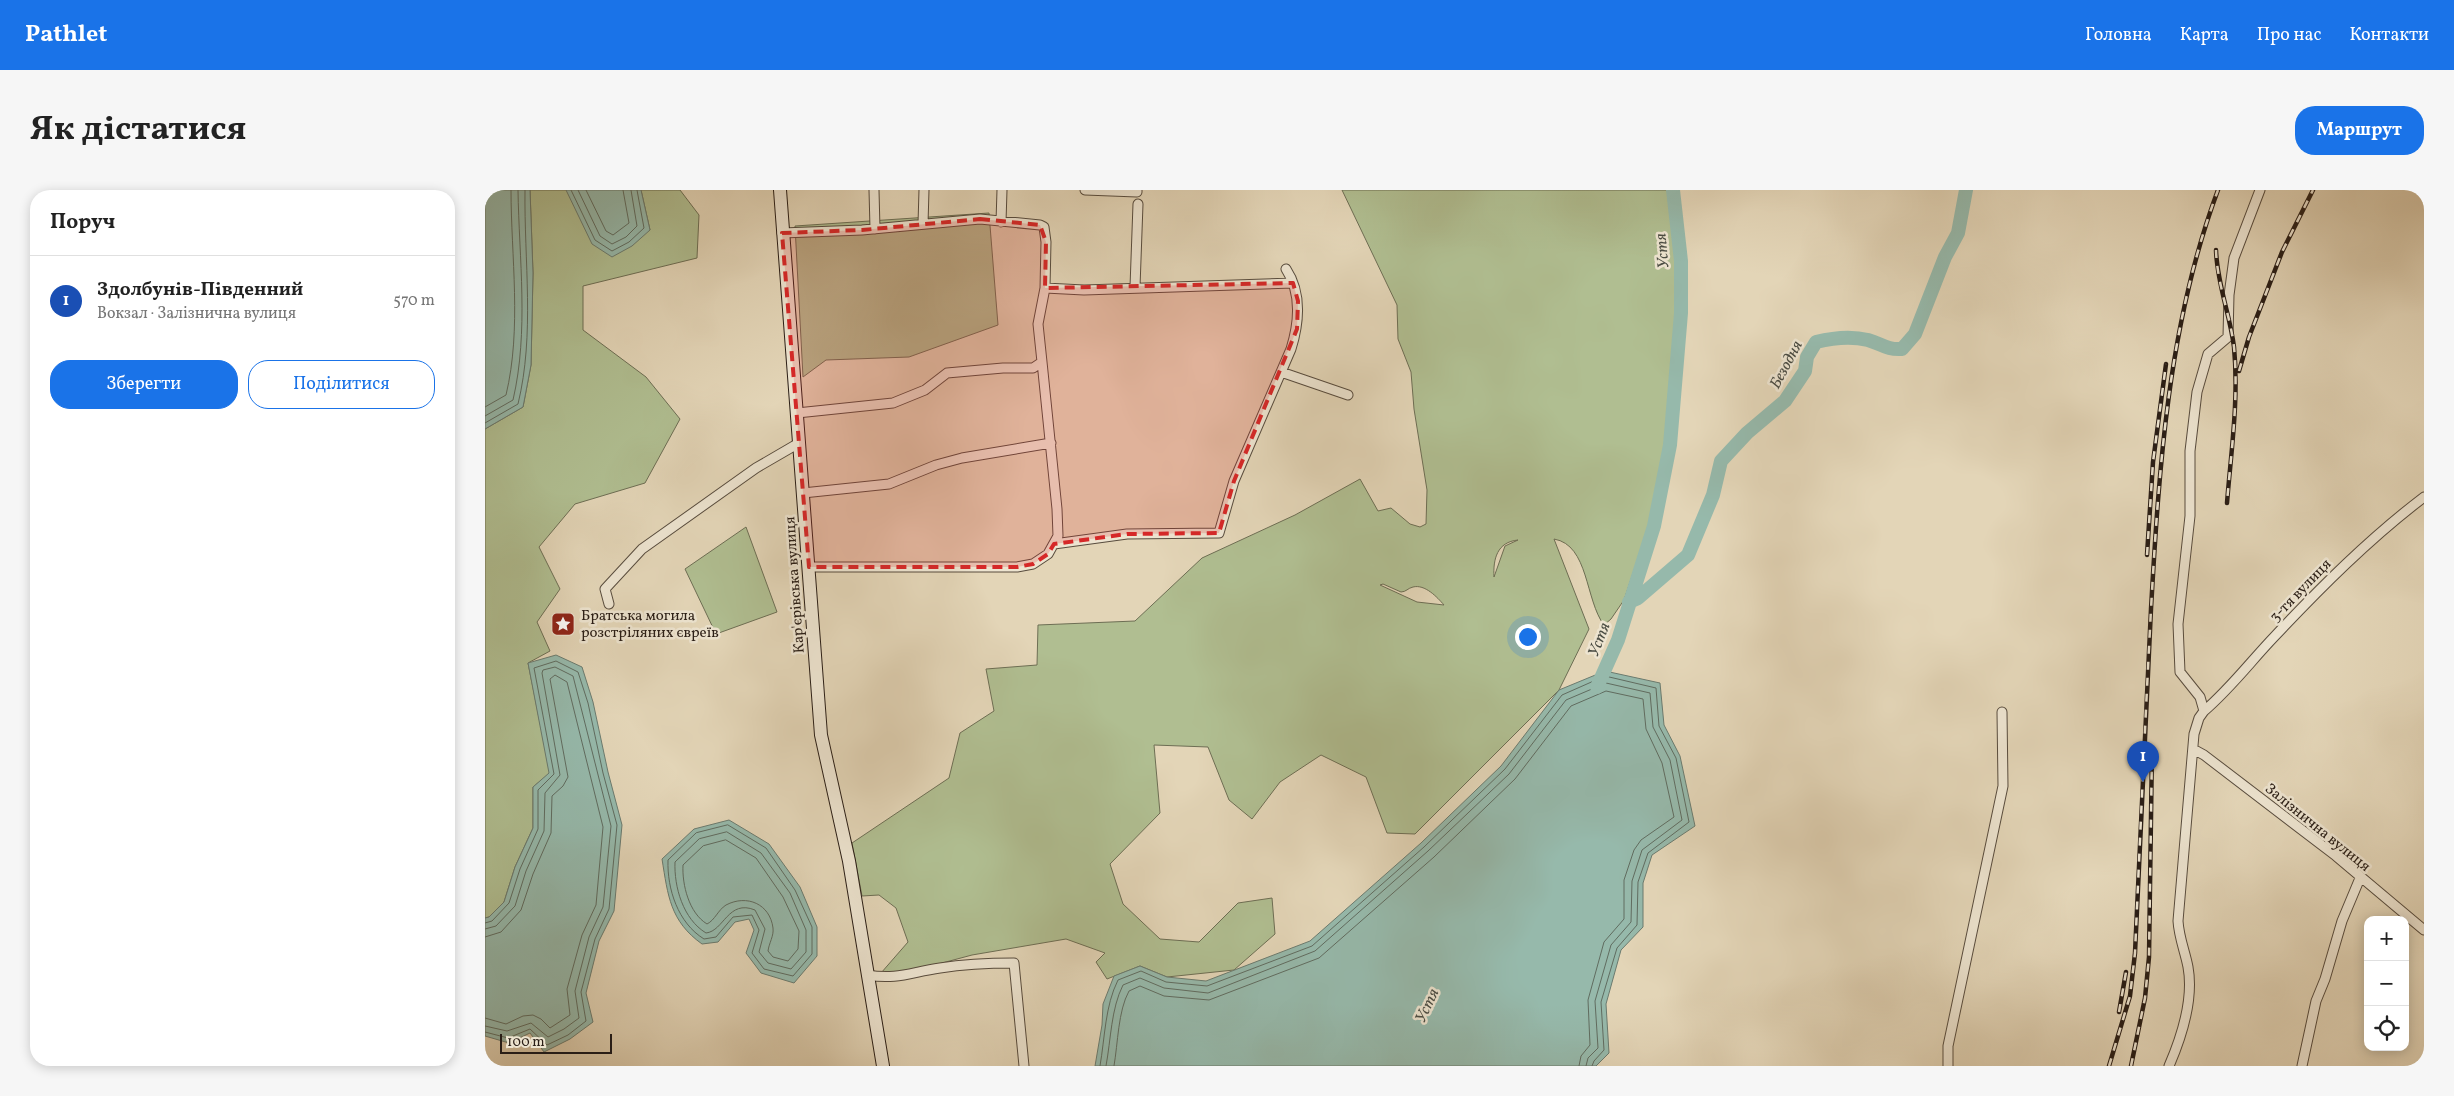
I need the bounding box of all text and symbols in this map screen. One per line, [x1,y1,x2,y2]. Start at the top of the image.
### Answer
text: Pathlet [25,18,107,52]
text: Головна [2085,23,2152,48]
text: Карта [2180,23,2229,48]
text: Про нас [2257,23,2322,48]
text: Контакти [2350,23,2429,48]
text: Як дістатися [30,106,246,154]
button: Маршрут [2295,106,2424,155]
text: Поруч [50,208,115,237]
water label: Устя [1651,232,1675,269]
text: Здолбунів-Південний [97,277,303,303]
text: 1 [63,290,69,312]
text: 570 m [393,290,435,312]
text: Вокзал · Залізнична вулиця [97,303,296,325]
water label: Безодня [1765,337,1809,393]
button: Зберегти [50,360,238,409]
button: Поділитися [248,360,435,409]
street label: Кар'єрівська вулиця [780,516,811,654]
street label: 3-тя вулиця [2265,554,2337,627]
place label: Братська могила розстріляних євреїв [581,606,719,644]
place icon: Братська могила розстріляних євреїв [550,611,576,637]
water label: Устя [1583,619,1616,660]
your location [1515,624,1541,650]
pin: 1 [2127,741,2159,782]
street label: Залізнична вулиця [2260,779,2374,877]
map controls [2364,916,2409,1051]
button: + [2364,916,2409,961]
button: − [2364,961,2409,1006]
water label: Устя [1410,985,1445,1026]
button: locate [2364,1006,2409,1051]
scale bar [500,1031,613,1054]
text: 100 m [507,1033,545,1052]

